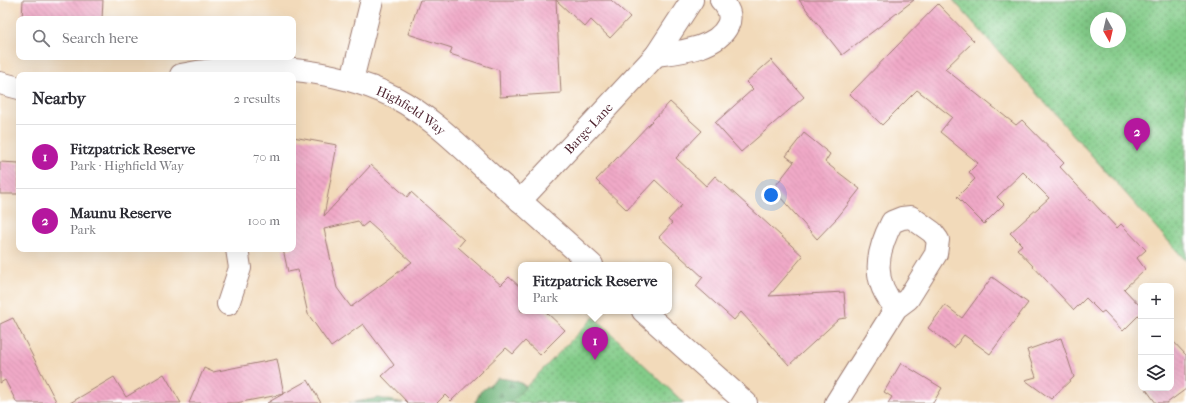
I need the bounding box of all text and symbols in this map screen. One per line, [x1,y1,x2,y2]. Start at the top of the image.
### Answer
north arrow [1090,12,1126,48]
search box [16,16,296,60]
icon: search [30,27,52,49]
text: Search here [62,29,138,47]
street label: Highfield Way [374,82,450,138]
text: Nearby [32,88,86,108]
text: 2 results [234,91,280,106]
street label: Barge Lane [561,99,616,156]
pin: 2 [1124,118,1150,151]
text: Fitzpatrick Reserve [70,140,195,158]
text: 1 [43,149,47,164]
text: 70 m [253,149,280,164]
text: Park · Highfield Way [70,158,184,173]
your location [761,185,781,205]
text: Maunu Reserve [70,204,171,222]
text: 2 [42,213,48,228]
text: 100 m [247,213,280,228]
text: Park [70,222,96,237]
popup [518,262,672,314]
text: Fitzpatrick Reserve [532,272,658,290]
map controls [1138,283,1174,391]
button: + [1138,283,1174,319]
text: Park [532,290,558,305]
button: − [1138,319,1174,355]
pin: 1 [582,327,608,360]
button: layers [1138,355,1174,391]

